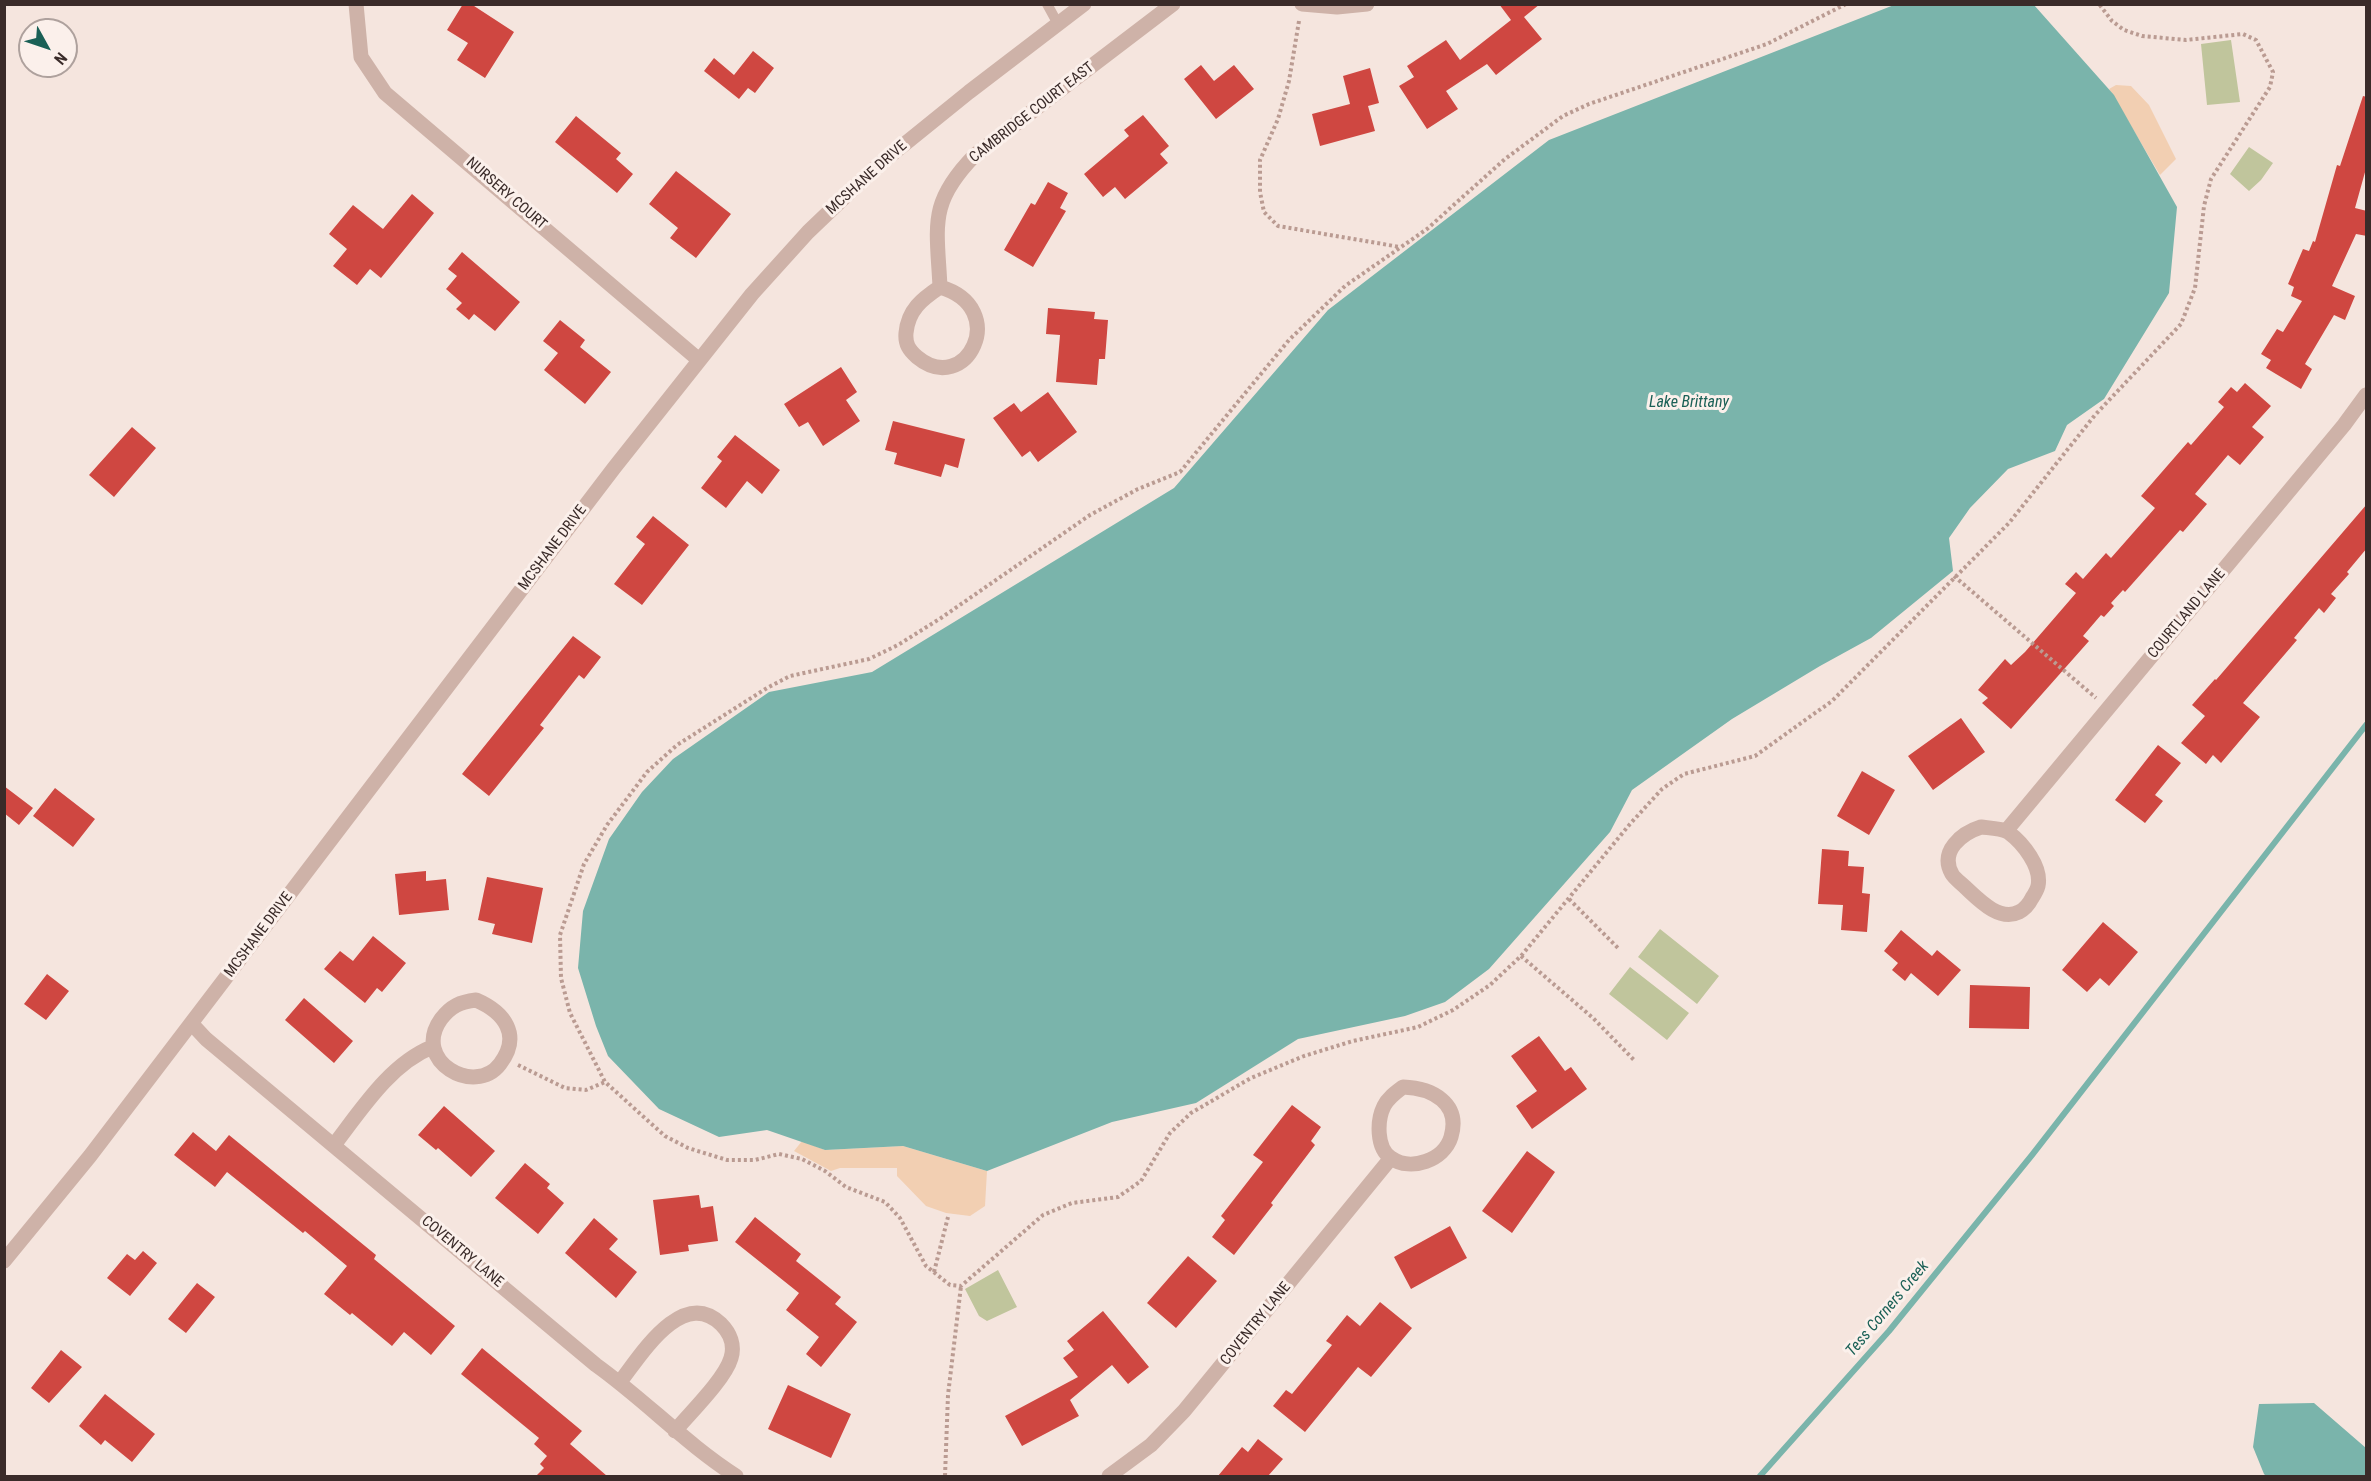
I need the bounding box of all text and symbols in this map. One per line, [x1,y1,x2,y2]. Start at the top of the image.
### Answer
north arrow [18,18,78,78]
text: N [50,49,71,68]
street label: CAMBRIDGE COURT EAST [966,59,1098,167]
street label: MCSHANE DRIVE [823,137,911,219]
street label: NURSERY COURT [462,154,550,234]
water label: Lake Brittany [1649,393,1729,413]
street label: MCSHANE DRIVE [515,502,591,594]
street label: COURTLAND LANE [2144,566,2230,662]
street label: MCSHANE DRIVE [221,889,297,981]
street label: COVENTRY LANE [417,1212,507,1292]
water label: Tess Corners Creek [1842,1257,1934,1361]
street label: COVENTRY LANE [1217,1279,1295,1369]

